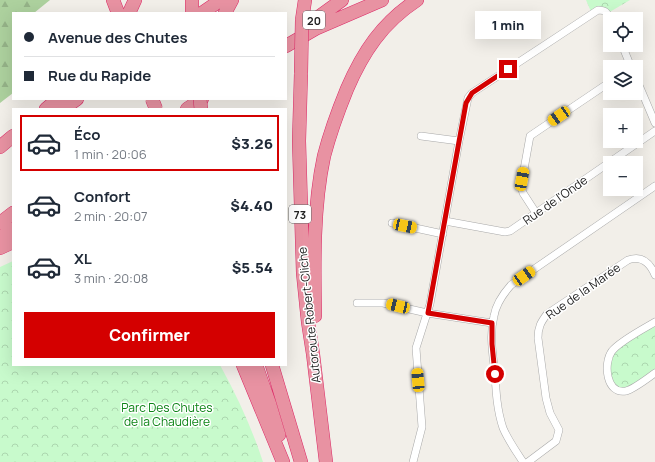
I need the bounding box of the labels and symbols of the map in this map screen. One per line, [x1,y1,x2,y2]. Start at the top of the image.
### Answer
road number: 20 [303,11,325,29]
callout: 1 min [475,11,541,39]
route end [499,60,517,78]
car [546,104,572,128]
car [514,166,530,192]
street label: Rue de l'Onde [519,171,591,229]
road number: 73 [289,205,311,223]
car [392,218,418,234]
street label: Autoroute Robert-Cliche [293,246,325,384]
street label: Rue de la Marée [542,259,624,323]
car [511,264,537,288]
car [385,297,411,315]
route start [486,365,504,383]
car [411,368,425,392]
park label: Parc Des Chutes de la Chaudière [121,399,213,430]

